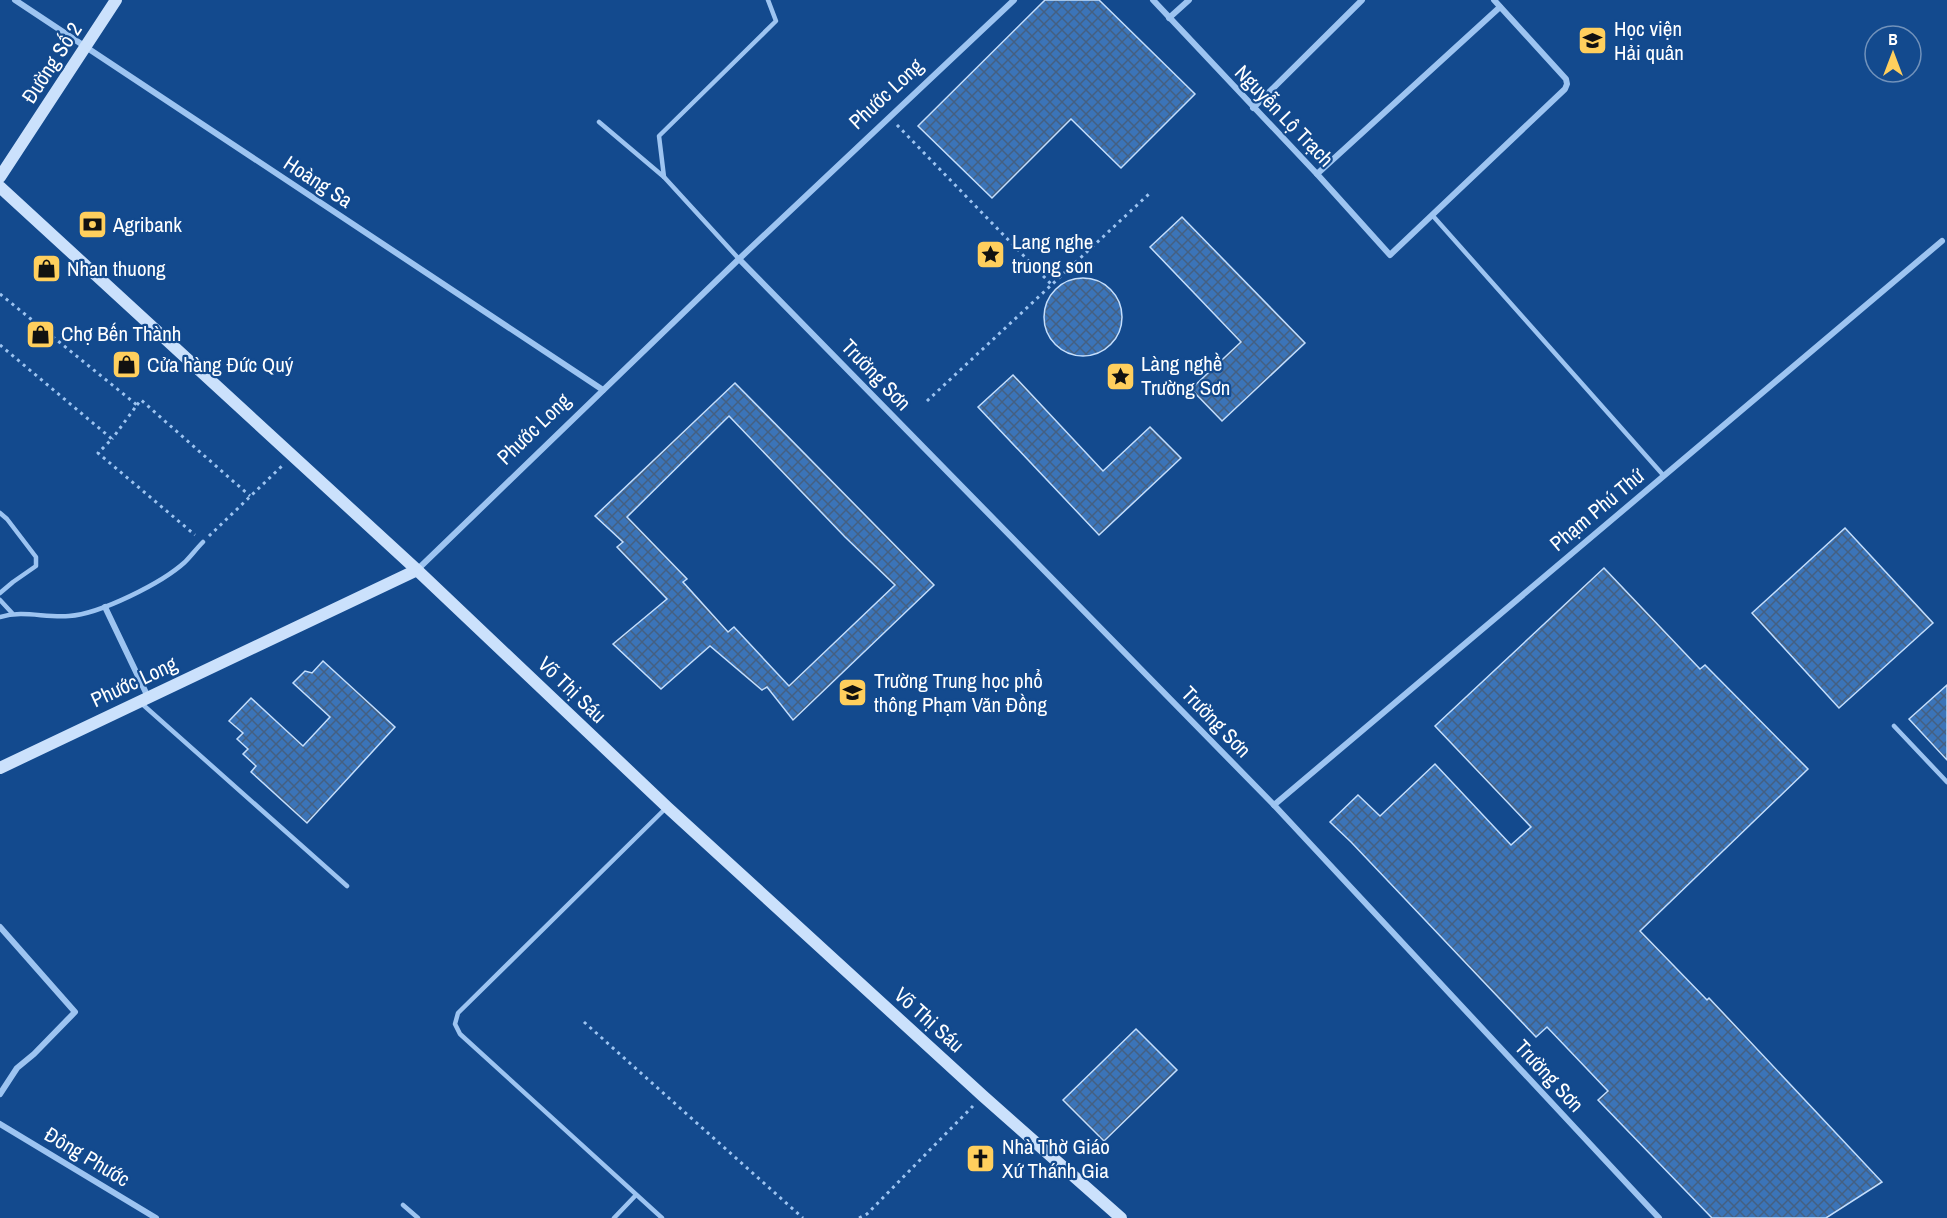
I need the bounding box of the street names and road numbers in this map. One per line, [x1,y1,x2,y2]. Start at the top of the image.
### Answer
street label: Đường Số 2 [15,17,89,109]
street label: Phước Long [842,51,929,136]
street label: Nguyễn Lộ Trạch [1228,58,1340,173]
street label: Hoàng Sa [278,149,359,215]
street label: Trường Sơn [835,332,918,417]
street label: Phước Long [491,386,577,471]
street label: Phạm Phú Thứ [1543,461,1651,558]
street label: Phước Long [86,649,182,714]
street label: Võ Thị Sáu [532,650,613,730]
street label: Trường Sơn [1175,679,1258,764]
street label: Võ Thị Sáu [888,980,971,1059]
street label: Trường Sơn [1508,1033,1590,1118]
street label: Đông Phước [39,1120,135,1193]

